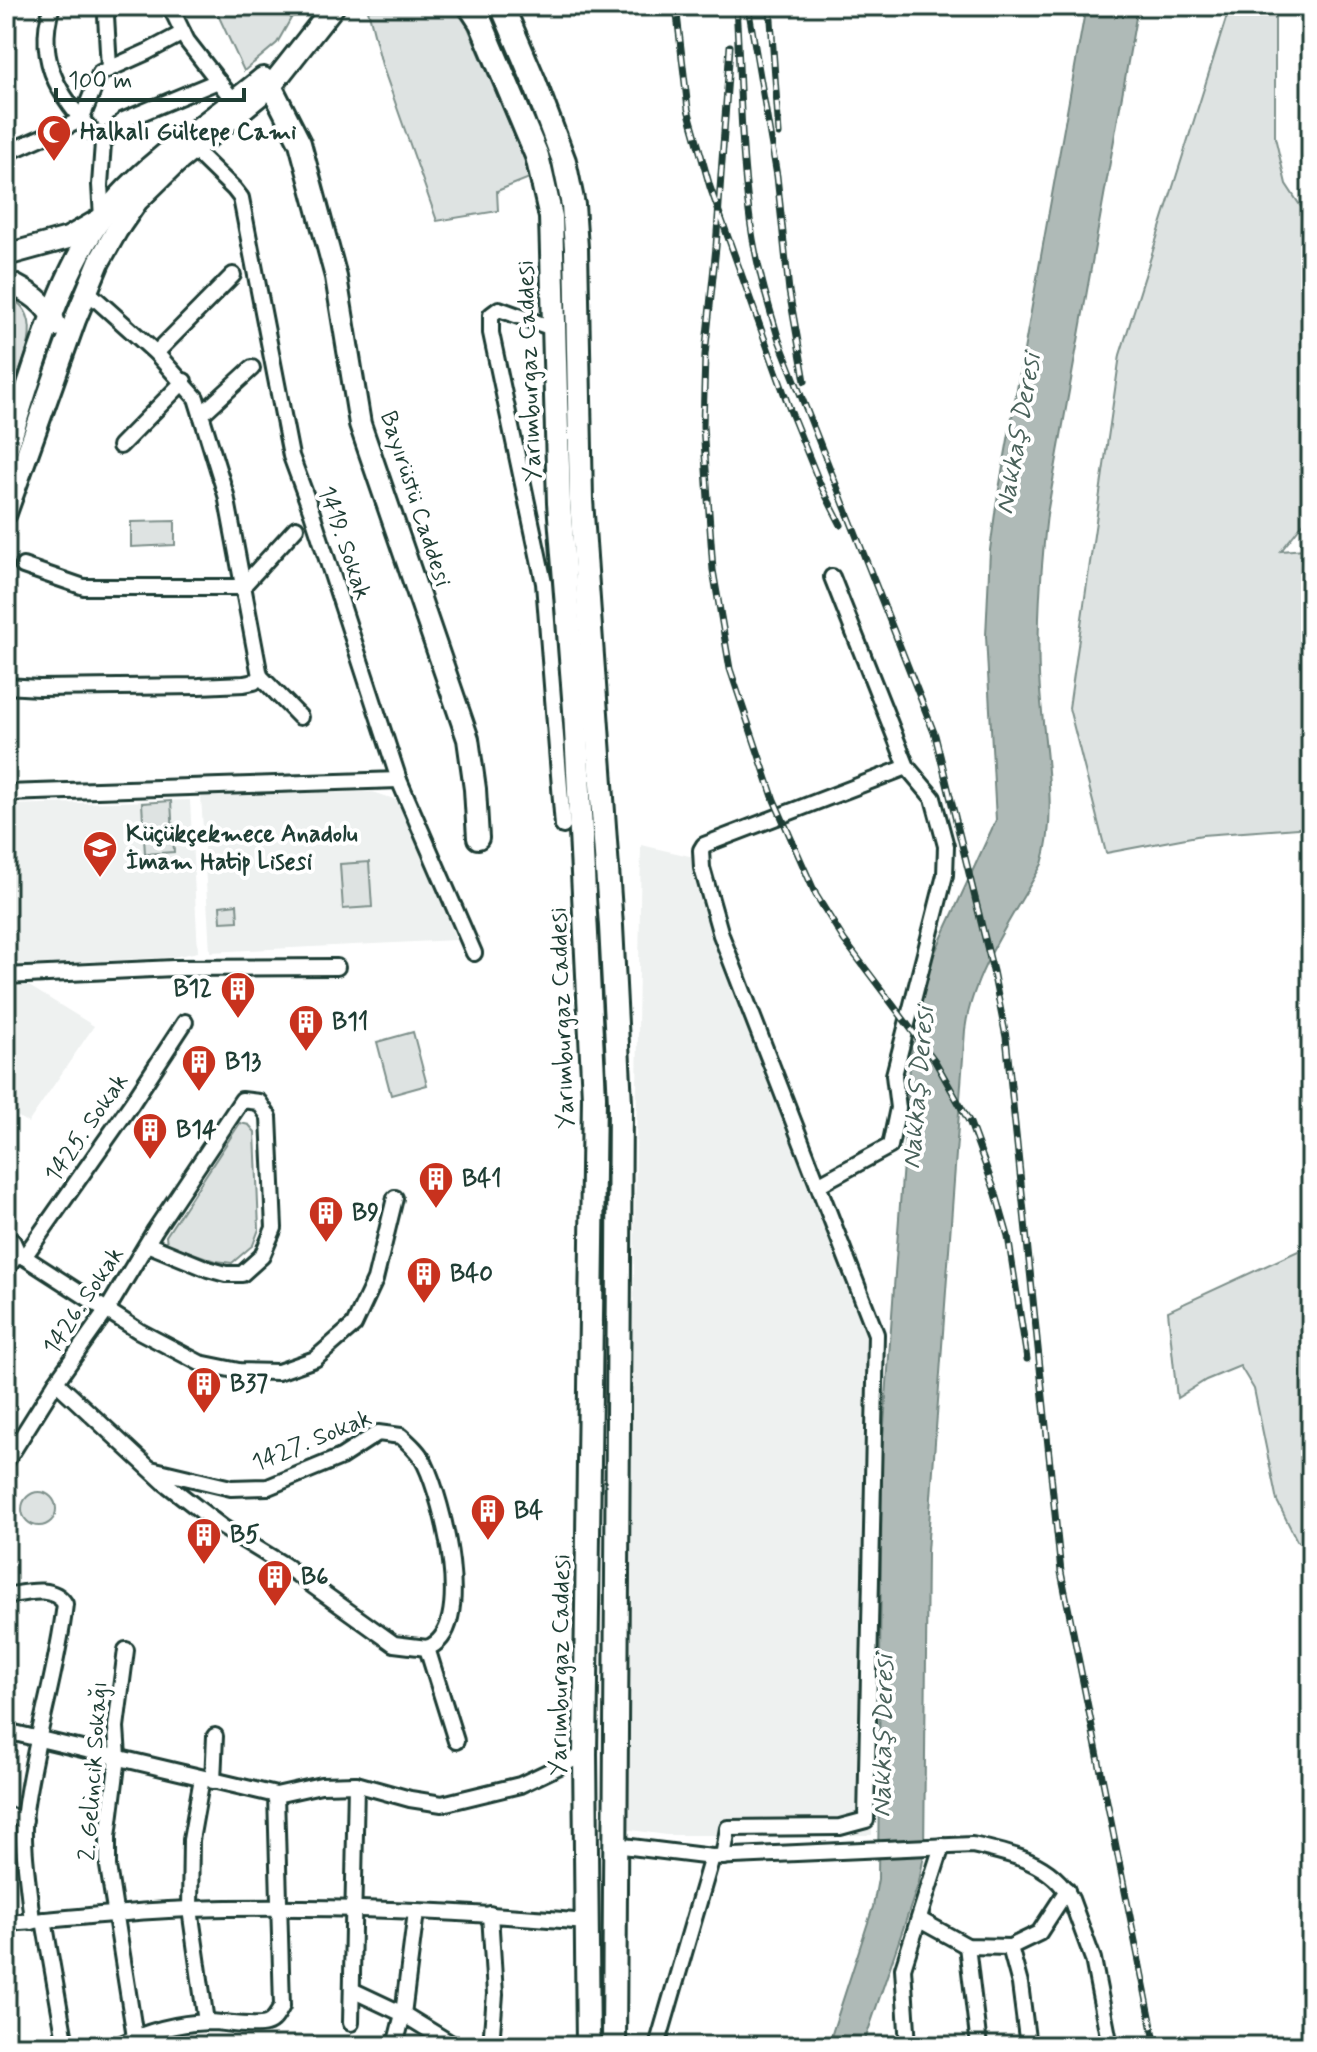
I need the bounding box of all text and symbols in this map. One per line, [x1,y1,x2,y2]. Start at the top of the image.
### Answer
scale bar [56,52,244,102]
text: 100 m [68,66,132,97]
mosque icon: Halkalı Gültepe Cami [35,113,73,163]
place label: Halkalı Gültepe Cami [80,117,297,148]
street label: Yarımburgaz Caddesi [511,260,549,482]
water label: Nakkaş Deresi [988,348,1050,517]
street label: Bayırüstü Caddesi [372,407,458,591]
street label: 1419. Sokak [310,482,378,604]
place label: Küçükçekmece Anadolu İmam Hatip Lisesi [126,819,358,878]
school or university icon: Küçükçekmece Anadolu İmam Hatip Lisesi [81,829,119,879]
street label: Yarımburgaz Caddesi [544,907,582,1129]
building icon: B12 [219,970,257,1020]
place label: B12 [173,974,212,1005]
building icon: B11 [287,1003,325,1053]
water label: Nakkaş Deresi [895,1003,943,1170]
place label: B11 [332,1007,368,1038]
building icon: B13 [180,1043,218,1093]
place label: B13 [225,1047,261,1078]
street label: 1425. Sokak [38,1067,136,1189]
building icon: B14 [131,1111,169,1161]
place label: B14 [176,1115,217,1146]
building icon: B41 [417,1160,455,1210]
place label: B41 [462,1164,501,1195]
building icon: B9 [307,1194,345,1244]
place label: B9 [352,1198,379,1229]
street label: 1426. Sokak [36,1241,132,1361]
building icon: B40 [405,1255,443,1305]
place label: B40 [450,1259,493,1290]
building icon: B37 [185,1365,223,1415]
place label: B37 [230,1369,268,1400]
street label: 1427. Sokak [248,1403,376,1479]
building icon: B4 [469,1492,507,1542]
place label: B4 [514,1496,543,1527]
building icon: B5 [185,1516,223,1566]
place label: B5 [230,1520,260,1551]
street label: Yarımburgaz Caddesi [544,1554,578,1776]
building icon: B6 [256,1558,294,1608]
place label: B6 [301,1562,328,1593]
water label: Nakkaş Deresi [866,1651,902,1818]
street label: 2. Gelincik Sokağı [72,1680,116,1862]

